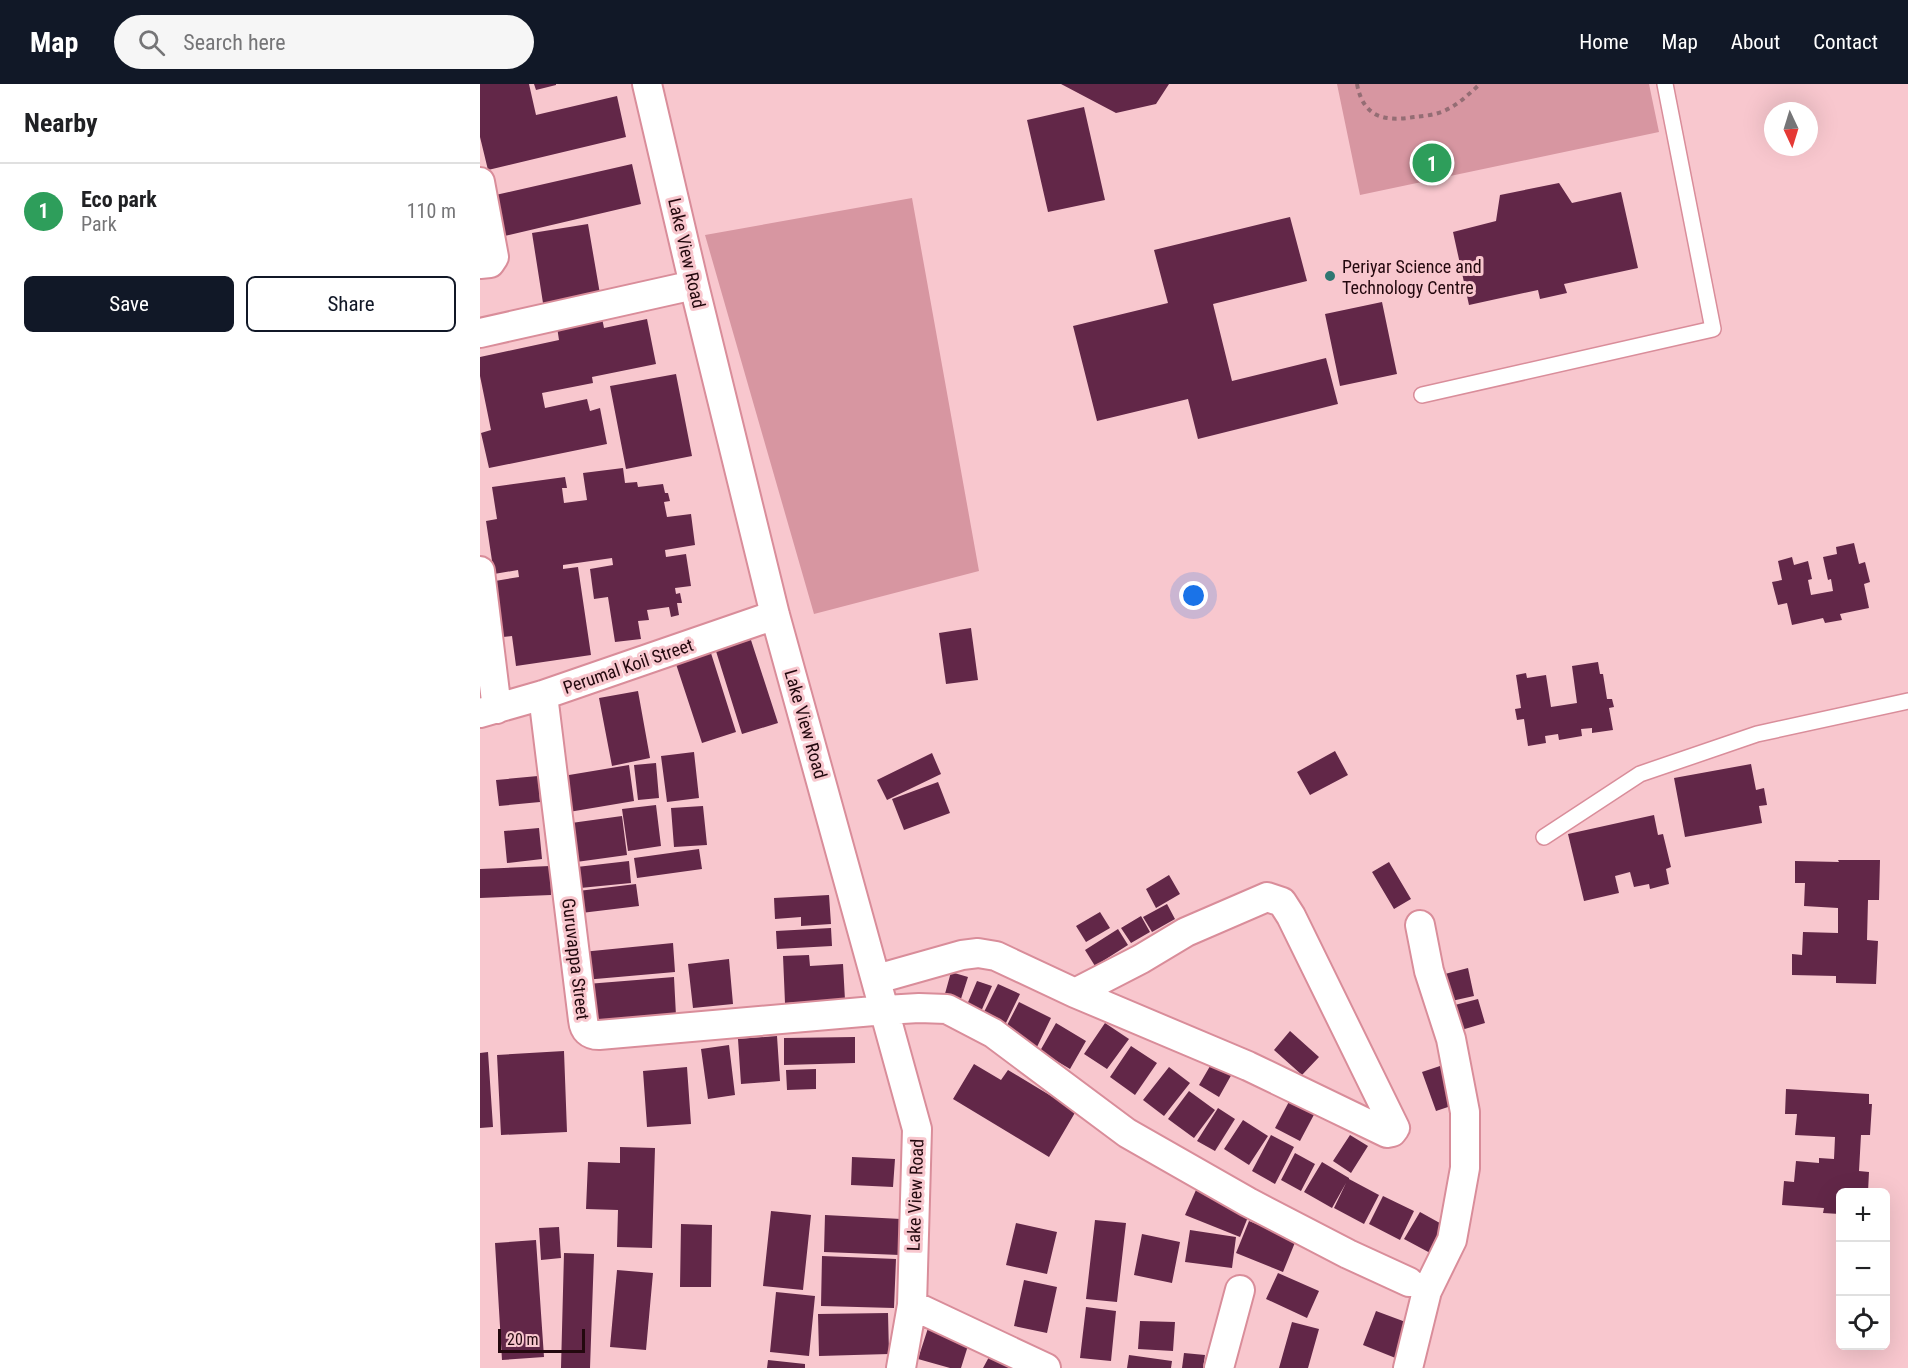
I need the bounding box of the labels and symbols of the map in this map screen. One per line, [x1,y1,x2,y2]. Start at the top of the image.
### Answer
north arrow [1764,102,1818,156]
pin: 1 [1412,140,1452,185]
street label: Lake View Road [664,196,710,310]
place label: Periyar Science and Technology Centre [1342,256,1482,298]
marker: Periyar Science and Technology Centre [1323,269,1337,283]
your location [1179,581,1208,610]
street label: Perumal Koil Street [560,634,696,698]
street label: Lake View Road [780,667,832,781]
street label: Guruvappa Street [558,897,594,1021]
street label: Lake View Road [903,1139,927,1251]
scale bar [498,1326,585,1354]

